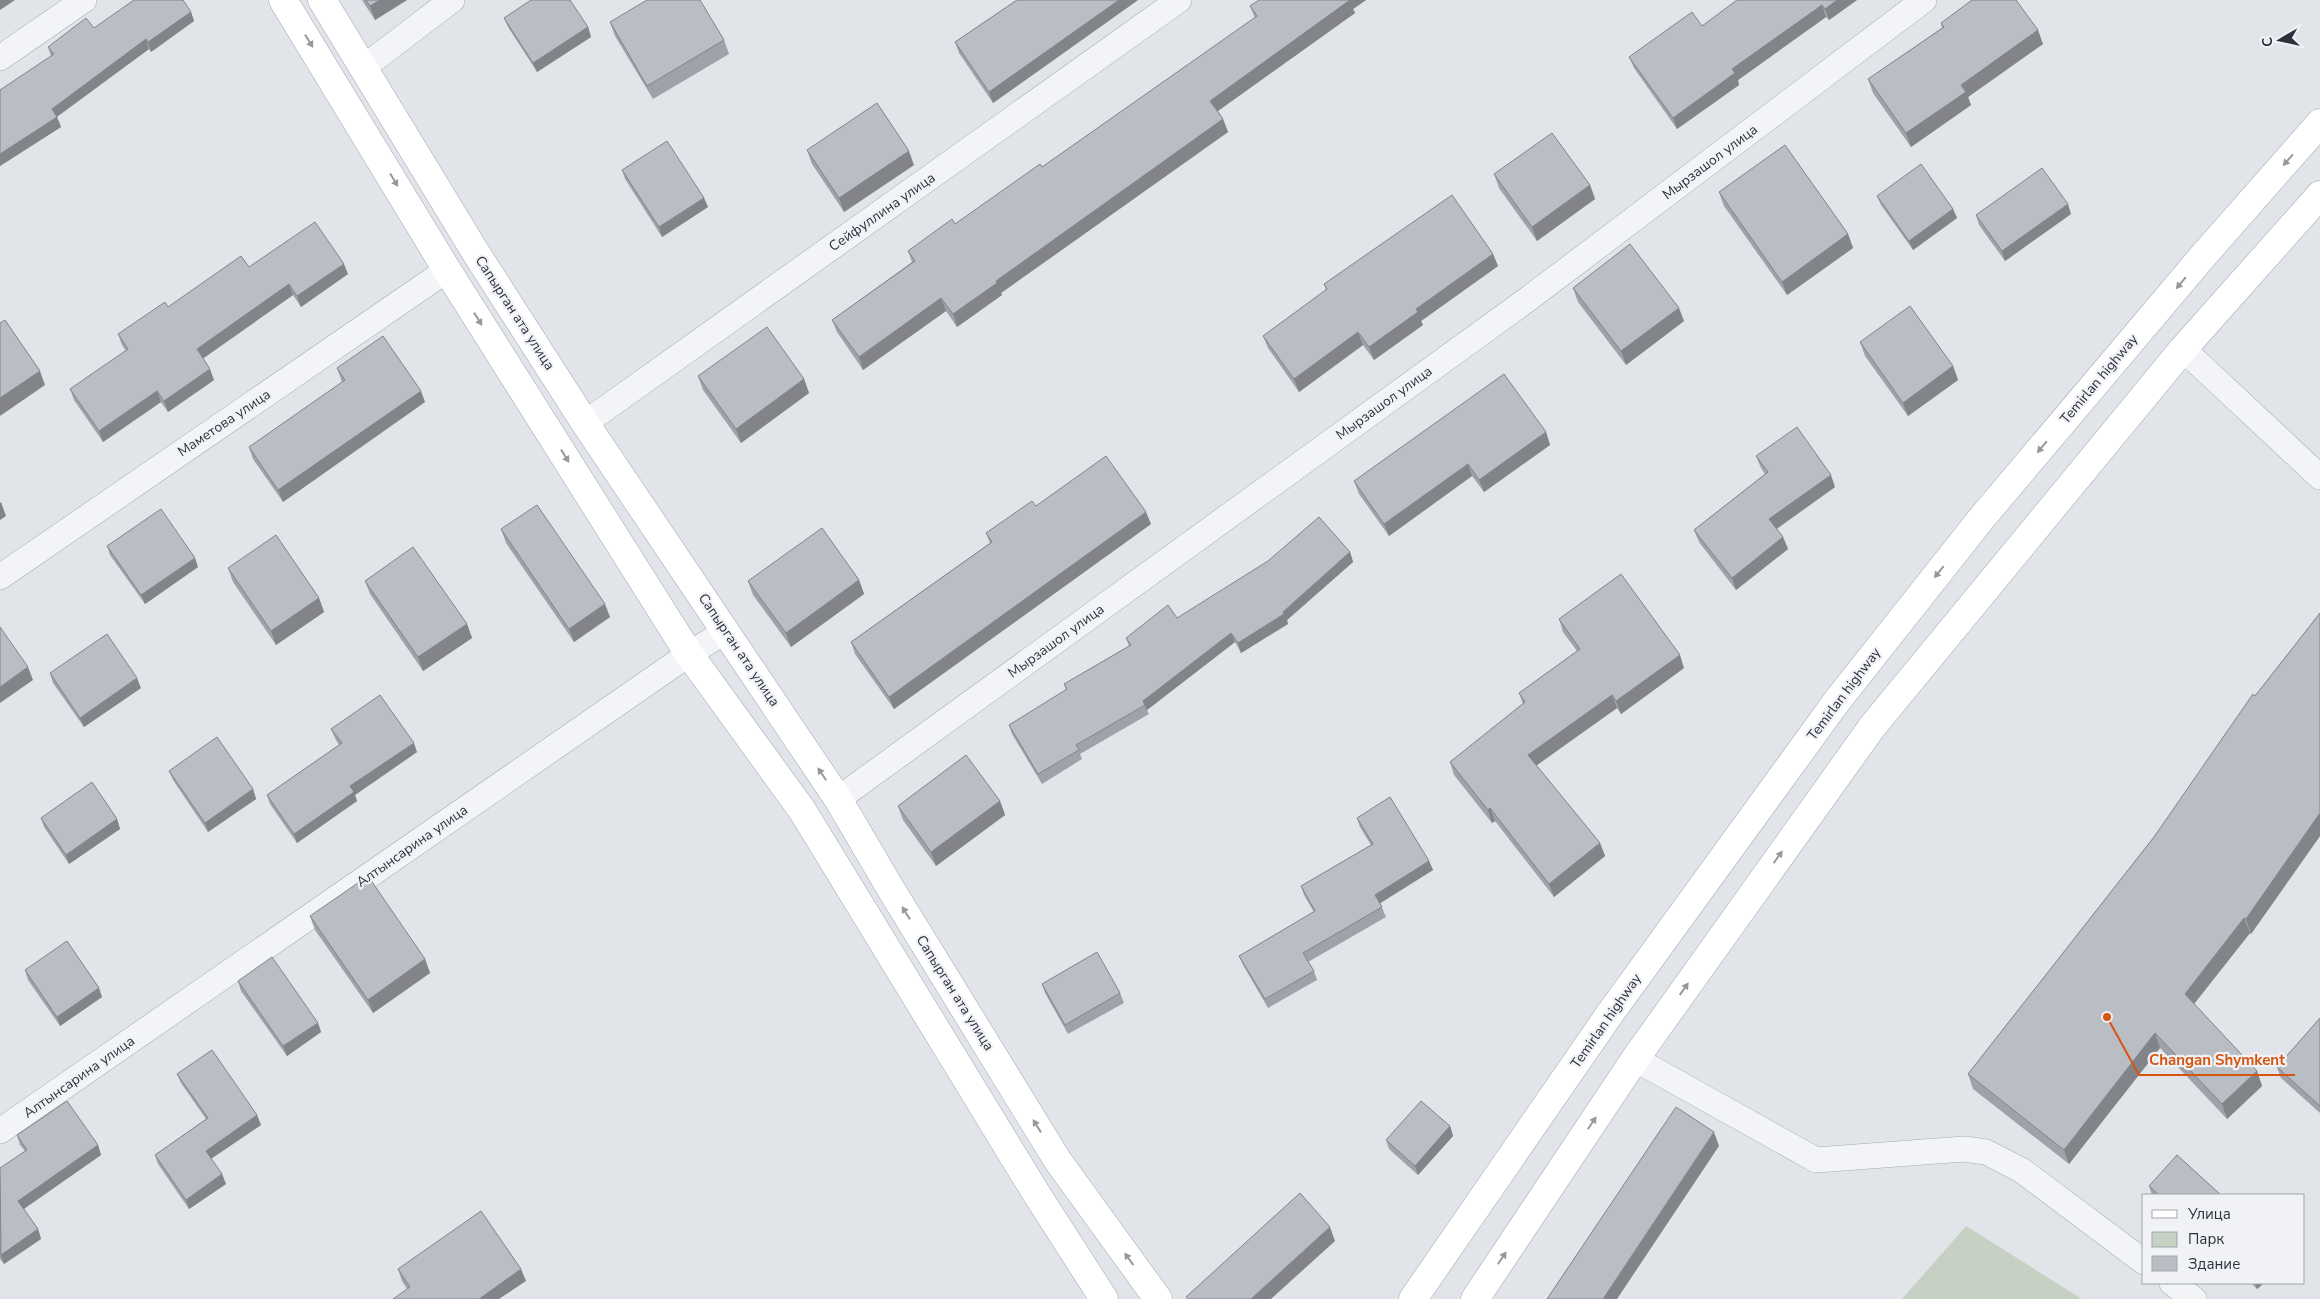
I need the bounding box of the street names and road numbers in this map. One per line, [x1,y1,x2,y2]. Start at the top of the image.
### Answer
street label: Мырзашол улица [1658,120,1762,204]
street label: Сейфуллина улица [825,168,939,256]
street label: Сапырган ата улица [471,252,559,374]
street label: Temirlan highway [2056,330,2143,428]
street label: Мырзашол улица [1332,362,1436,444]
street label: Маметова улица [174,385,274,461]
street label: Сапырган ата улица [694,590,784,710]
street label: Мырзашол улица [1004,600,1108,682]
street label: Temirlan highway [1803,643,1886,744]
street label: Алтынсарина улица [353,800,471,892]
street label: Сапырган ата улица [912,932,998,1054]
street label: Temirlan highway [1566,969,1646,1072]
street label: Алтынсарина улица [20,1031,138,1123]

